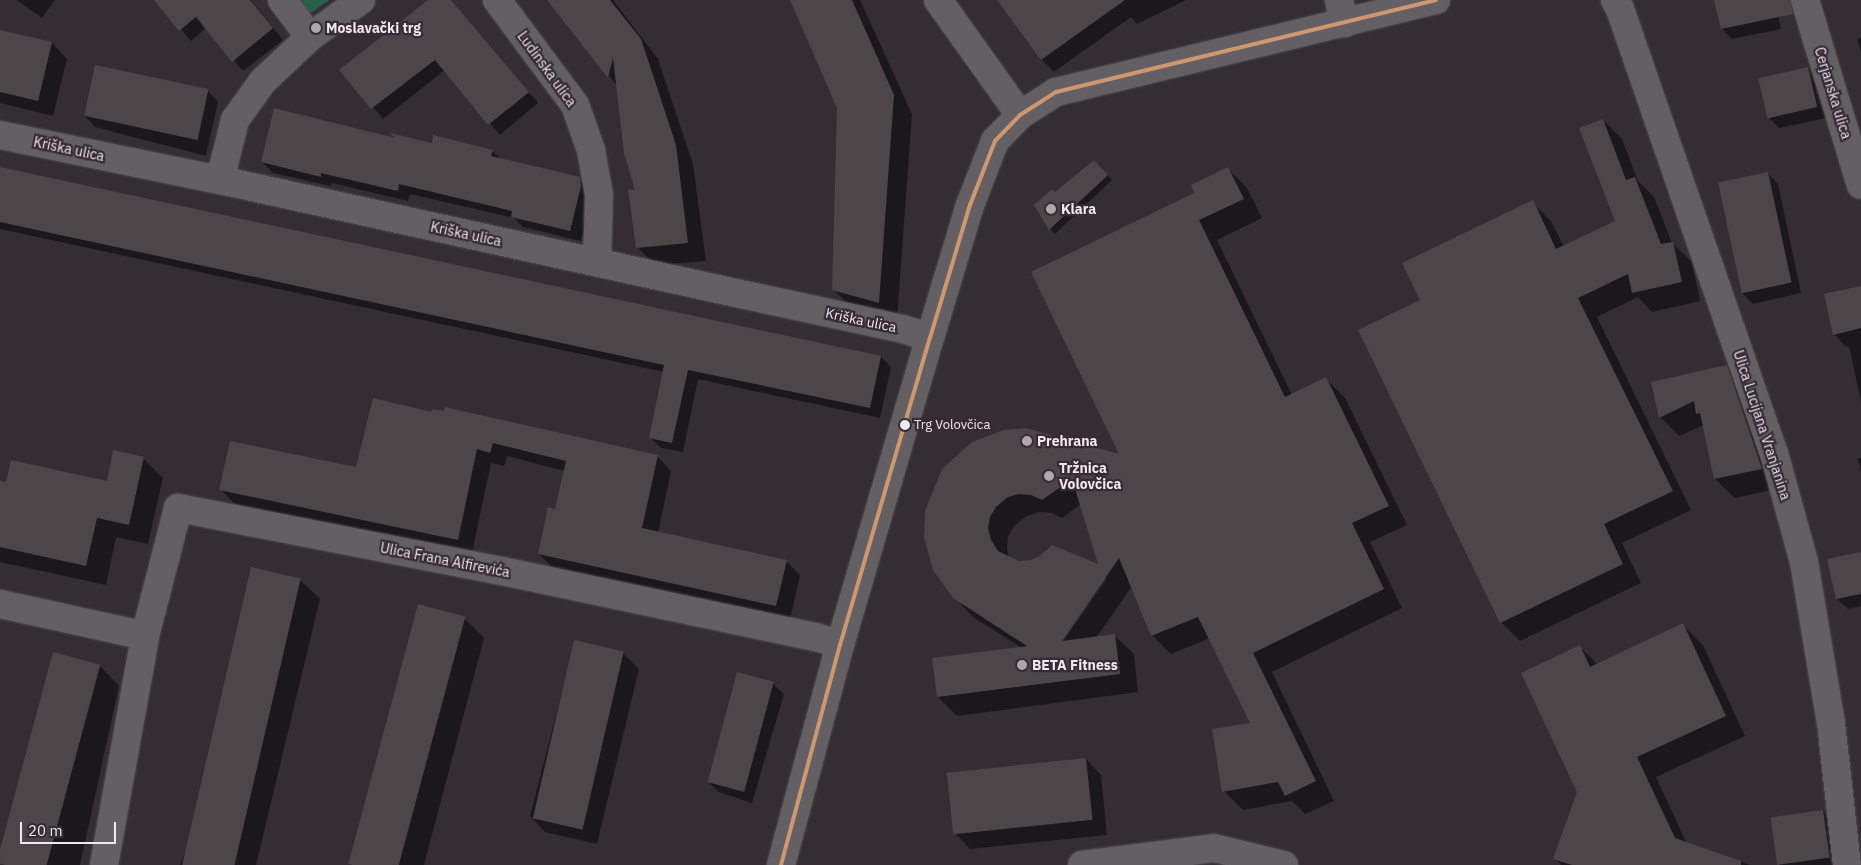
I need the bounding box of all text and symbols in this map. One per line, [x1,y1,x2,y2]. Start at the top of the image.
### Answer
place label: Moslavački trg [326,20,421,36]
marker: Moslavački trg [310,22,322,34]
street label: Ludinska ulica [514,28,580,110]
street label: Cerjanska ulica [1811,45,1855,141]
street label: Kriška ulica [32,133,106,165]
place label: Klara [1061,201,1096,217]
marker: Klara [1045,203,1057,215]
street label: Kriška ulica [429,218,503,250]
street label: Kriška ulica [824,304,898,336]
street label: Ulica Lucijana Vranjanina [1730,348,1794,502]
place label: Trg Volovčica [914,417,990,433]
marker: Trg Volovčica [900,420,910,430]
place label: Prehrana [1037,433,1098,449]
marker: Prehrana [1021,435,1033,447]
place label: Tržnica Volovčica [1059,460,1121,492]
marker: Tržnica Volovčica [1043,470,1055,482]
street label: Ulica Frana Alfirevića [379,539,511,581]
place label: BETA Fitness [1032,657,1118,673]
marker: BETA Fitness [1016,659,1028,671]
scale bar [22,812,119,844]
text: 20 m [28,821,63,840]

